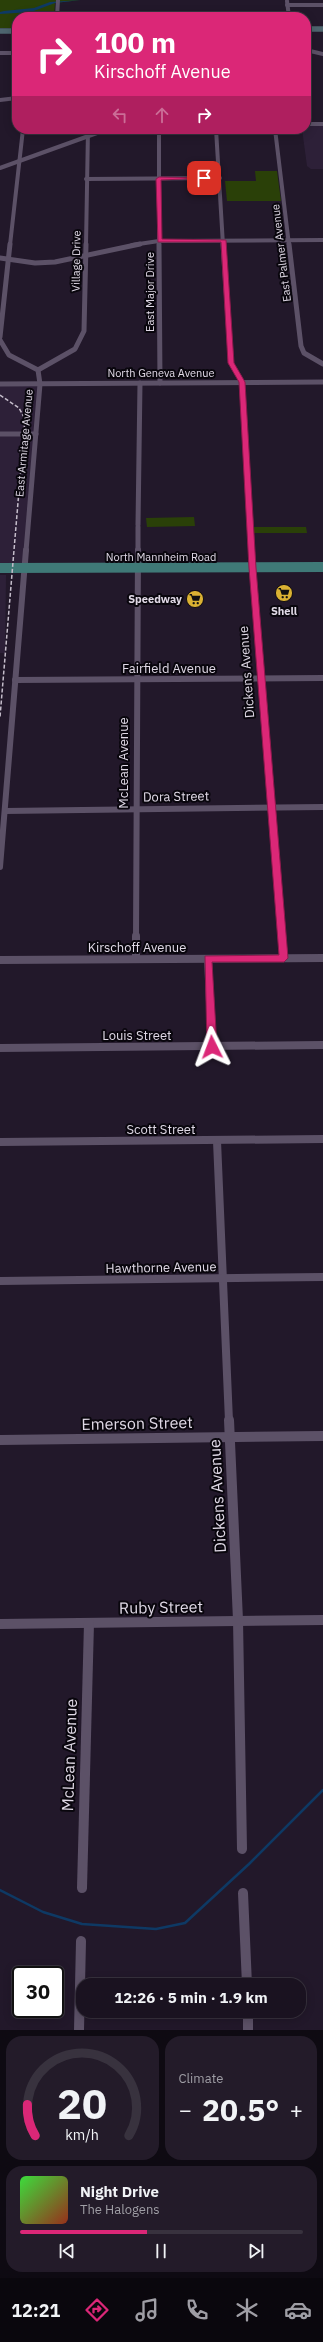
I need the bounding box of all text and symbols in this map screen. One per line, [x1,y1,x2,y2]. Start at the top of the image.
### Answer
text: 100 m [94,24,176,61]
icon: right [28,28,80,80]
text: Kirschoff Avenue [94,60,231,83]
icon: left [109,104,131,126]
icon: ahead [151,104,173,126]
icon: right [193,104,215,126]
pin [187,161,221,195]
icon: arrive [193,167,215,189]
street label: East Palmer Avenue [268,203,294,303]
street label: Village Drive [68,230,84,292]
street label: East Major Drive [143,252,157,332]
street label: North Geneva Avenue [107,366,215,380]
street label: East Armitage Avenue [12,388,36,498]
street label: North Mannheim Road [106,550,216,564]
supermarket icon: Shell [274,583,294,603]
supermarket icon: Speedway [185,589,205,609]
place label: Speedway [128,592,182,606]
place label: Shell [271,604,298,618]
street label: Dickens Avenue [235,625,258,719]
street label: Fairfield Avenue [122,660,216,677]
street label: McLean Avenue [115,717,132,809]
street label: Dora Street [143,787,209,806]
street label: Kirschoff Avenue [88,939,186,956]
position arrow [191,1026,233,1068]
street label: Louis Street [102,1027,172,1044]
street label: Scott Street [126,1121,196,1138]
street label: Hawthorne Avenue [105,1258,217,1277]
street label: Emerson Street [81,1412,193,1434]
street label: Dickens Avenue [204,1438,230,1553]
street label: Ruby Street [119,1596,203,1618]
street label: McLean Avenue [57,1698,81,1812]
speed limit sign: 30 [12,1966,64,2018]
text: 12:26 · 5 min · 1.9 km [114,1988,268,2007]
text: Climate [179,2070,223,2087]
text: 20 [57,2076,107,2130]
text: 20.5° [202,2090,279,2129]
text: − [179,2095,192,2124]
text: + [290,2095,303,2124]
text: km/h [65,2125,99,2144]
text: Night Drive [80,2182,159,2201]
text: The Halogens [80,2201,160,2218]
icon: previous [56,2240,78,2262]
icon: pause [150,2240,172,2262]
icon: next [245,2240,267,2262]
icon: directions [83,2296,111,2324]
icon: music [133,2296,161,2324]
icon: phone [183,2296,211,2324]
icon: climate [233,2296,261,2324]
icon: car [284,2296,312,2324]
text: 12:21 [11,2299,60,2322]

